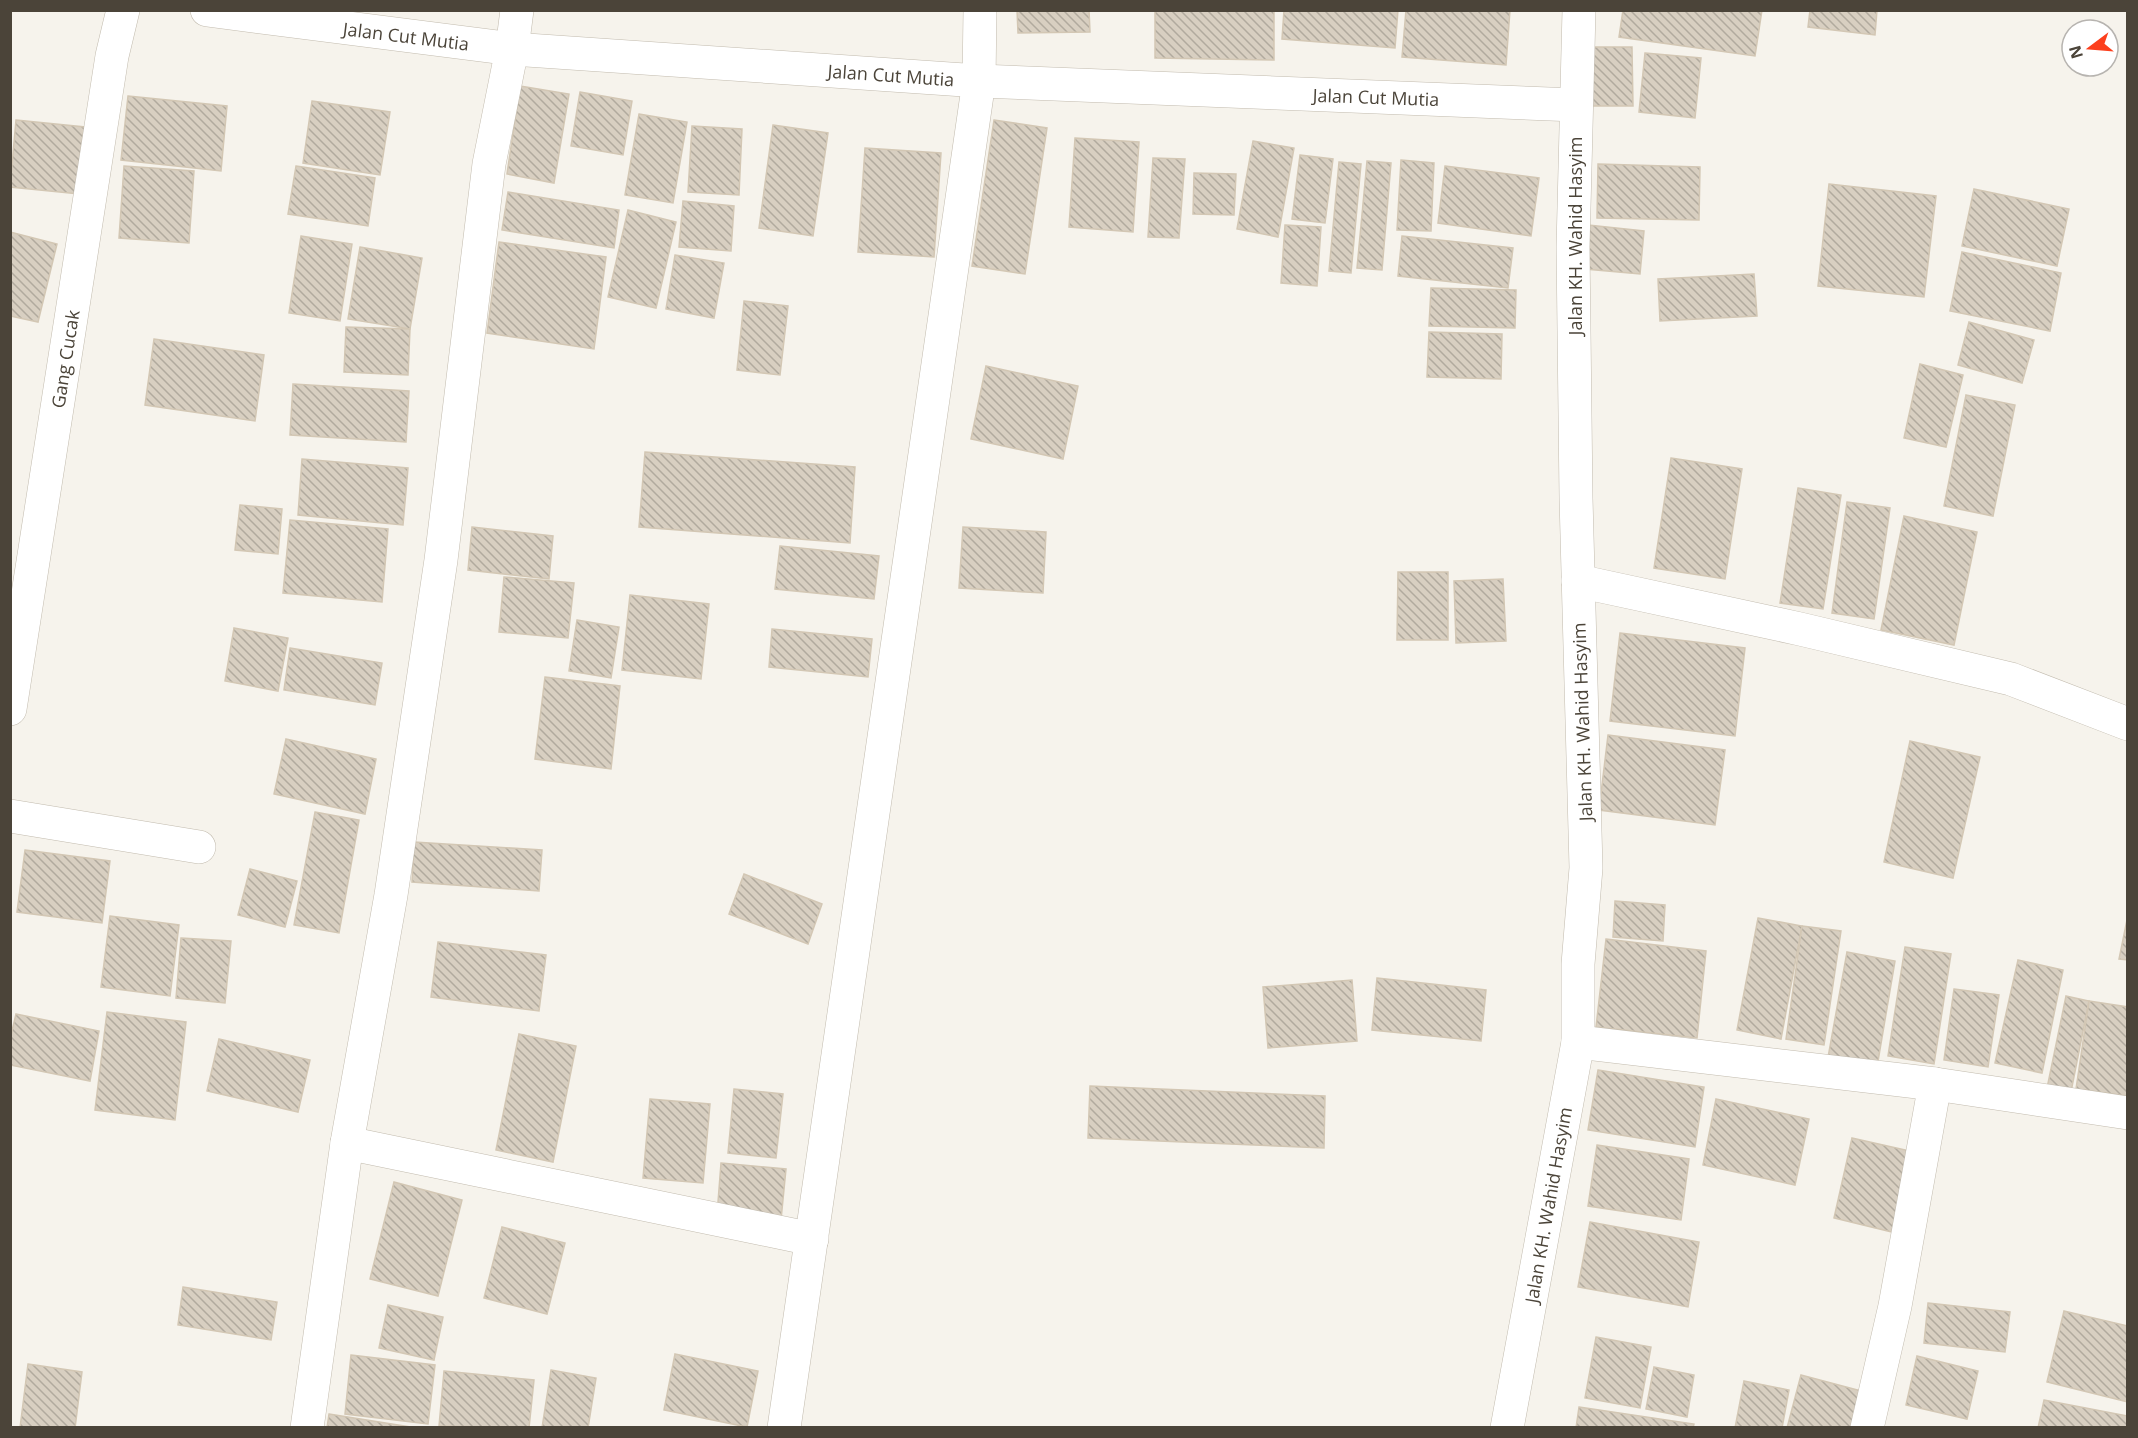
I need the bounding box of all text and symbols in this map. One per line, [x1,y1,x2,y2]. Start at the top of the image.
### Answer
street label: Jalan Cut Mutia [340,16,470,56]
north arrow [2060,18,2120,78]
text: N [2063,43,2088,61]
street label: Jalan Cut Mutia [825,58,955,91]
street label: Jalan Cut Mutia [1310,83,1440,111]
street label: Jalan KH. Wahid Hasyim [1563,137,1587,337]
street label: Gang Cucak [45,308,85,410]
street label: Jalan KH. Wahid Hasyim [1567,622,1598,824]
street label: Jalan KH. Wahid Hasyim [1519,1105,1577,1307]

